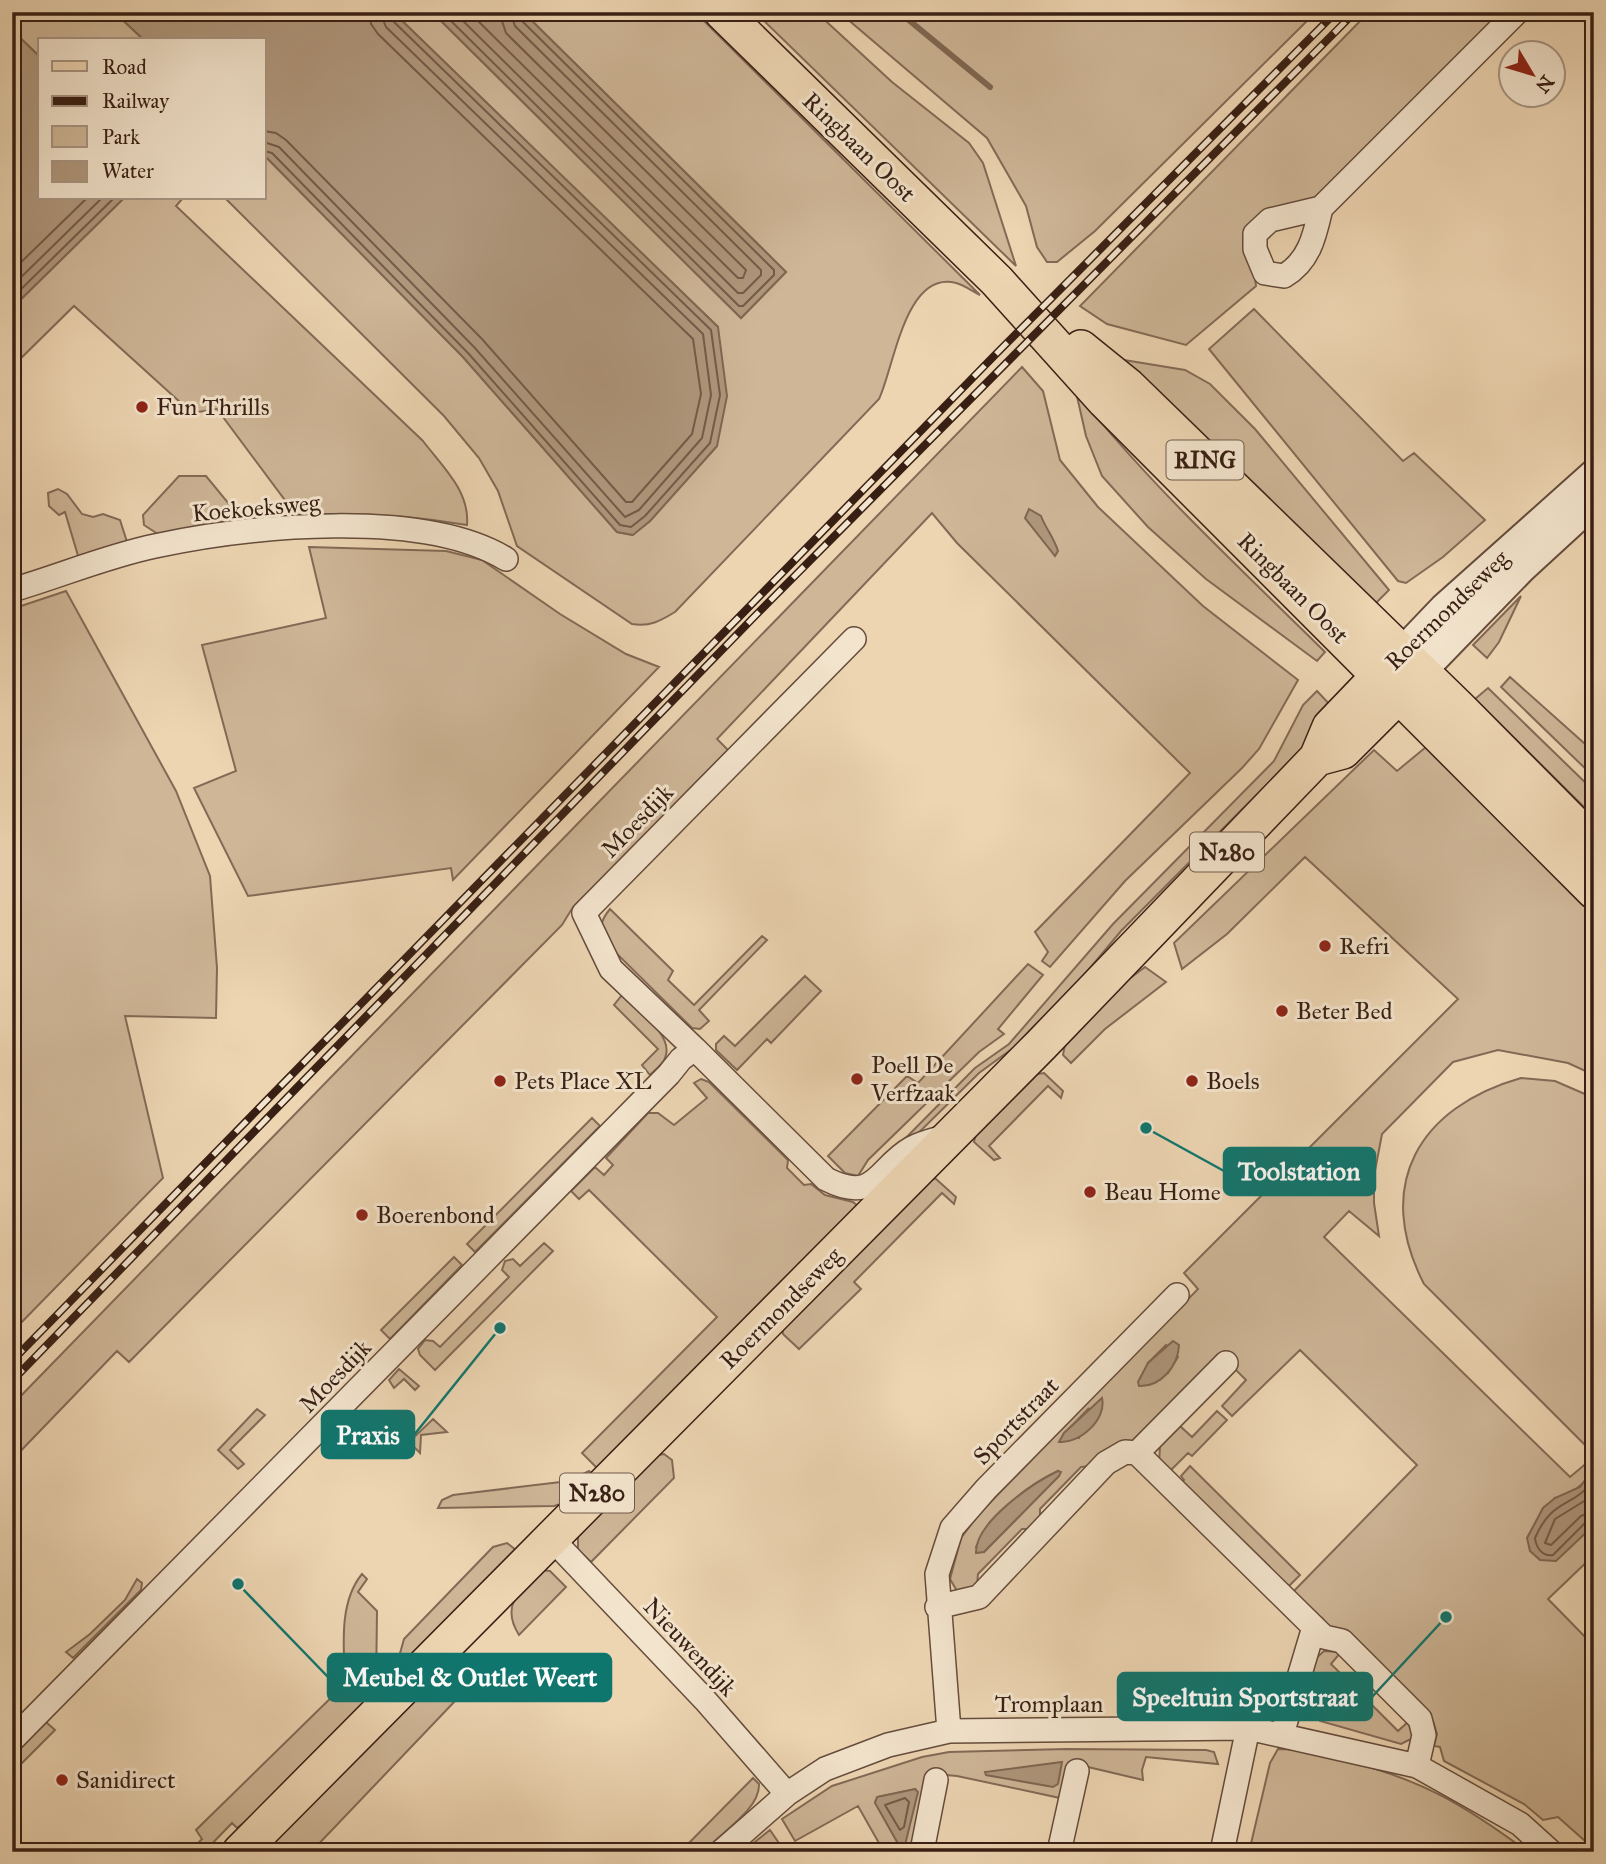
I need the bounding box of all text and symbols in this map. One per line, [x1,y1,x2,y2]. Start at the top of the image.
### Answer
legend [38,38,266,200]
north arrow [1498,38,1568,108]
text: Road [102,54,147,80]
text: N [1531,71,1559,98]
street label: Ringbaan Oost [796,86,922,209]
text: Railway [102,88,170,114]
text: Park [102,124,140,150]
text: Water [102,158,154,184]
place label: Fun Thrills [156,392,270,422]
marker: Fun Thrills [134,399,150,415]
road number: RING [1166,440,1244,480]
street label: Koekoeksweg [191,487,322,529]
street label: Ringbaan Oost [1231,526,1355,650]
street label: Roermondseweg [1379,543,1516,677]
street label: Moesdijk [595,777,680,864]
road number: N280 [1190,832,1264,872]
place label: Refri [1339,931,1390,961]
marker: Refri [1317,938,1333,954]
place label: Beter Bed [1296,996,1392,1026]
marker: Beter Bed [1274,1003,1290,1019]
place label: Poell De Verfzaak [870,1050,956,1108]
place label: Pets Place XL [514,1066,652,1096]
place label: Boels [1206,1066,1259,1096]
marker: Poell De Verfzaak [849,1071,865,1087]
marker: Pets Place XL [492,1073,508,1089]
marker: Boels [1184,1073,1200,1089]
callout: Toolstation [1224,1148,1375,1195]
text: Toolstation [1237,1155,1360,1187]
place label: Beau Home [1104,1177,1221,1207]
marker: Beau Home [1082,1184,1098,1200]
place label: Boerenbond [376,1200,495,1230]
marker: Boerenbond [354,1207,370,1223]
street label: Roermondseweg [714,1240,849,1375]
street label: Moesdijk [293,1332,378,1419]
street label: Sportstraat [967,1370,1066,1471]
callout: Praxis [322,1411,414,1458]
text: Praxis [336,1419,400,1451]
road number: N280 [560,1474,634,1512]
street label: Nieuwendijk [637,1592,744,1703]
callout: Meubel & Outlet Weert [328,1654,611,1701]
text: Meubel & Outlet Weert [343,1661,598,1693]
callout: Speeltuin Sportstraat [1118,1673,1372,1720]
text: Speeltuin Sportstraat [1132,1681,1359,1713]
street label: Tromplaan [995,1689,1103,1719]
place label: Sanidirect [76,1765,176,1795]
marker: Sanidirect [54,1772,70,1788]

